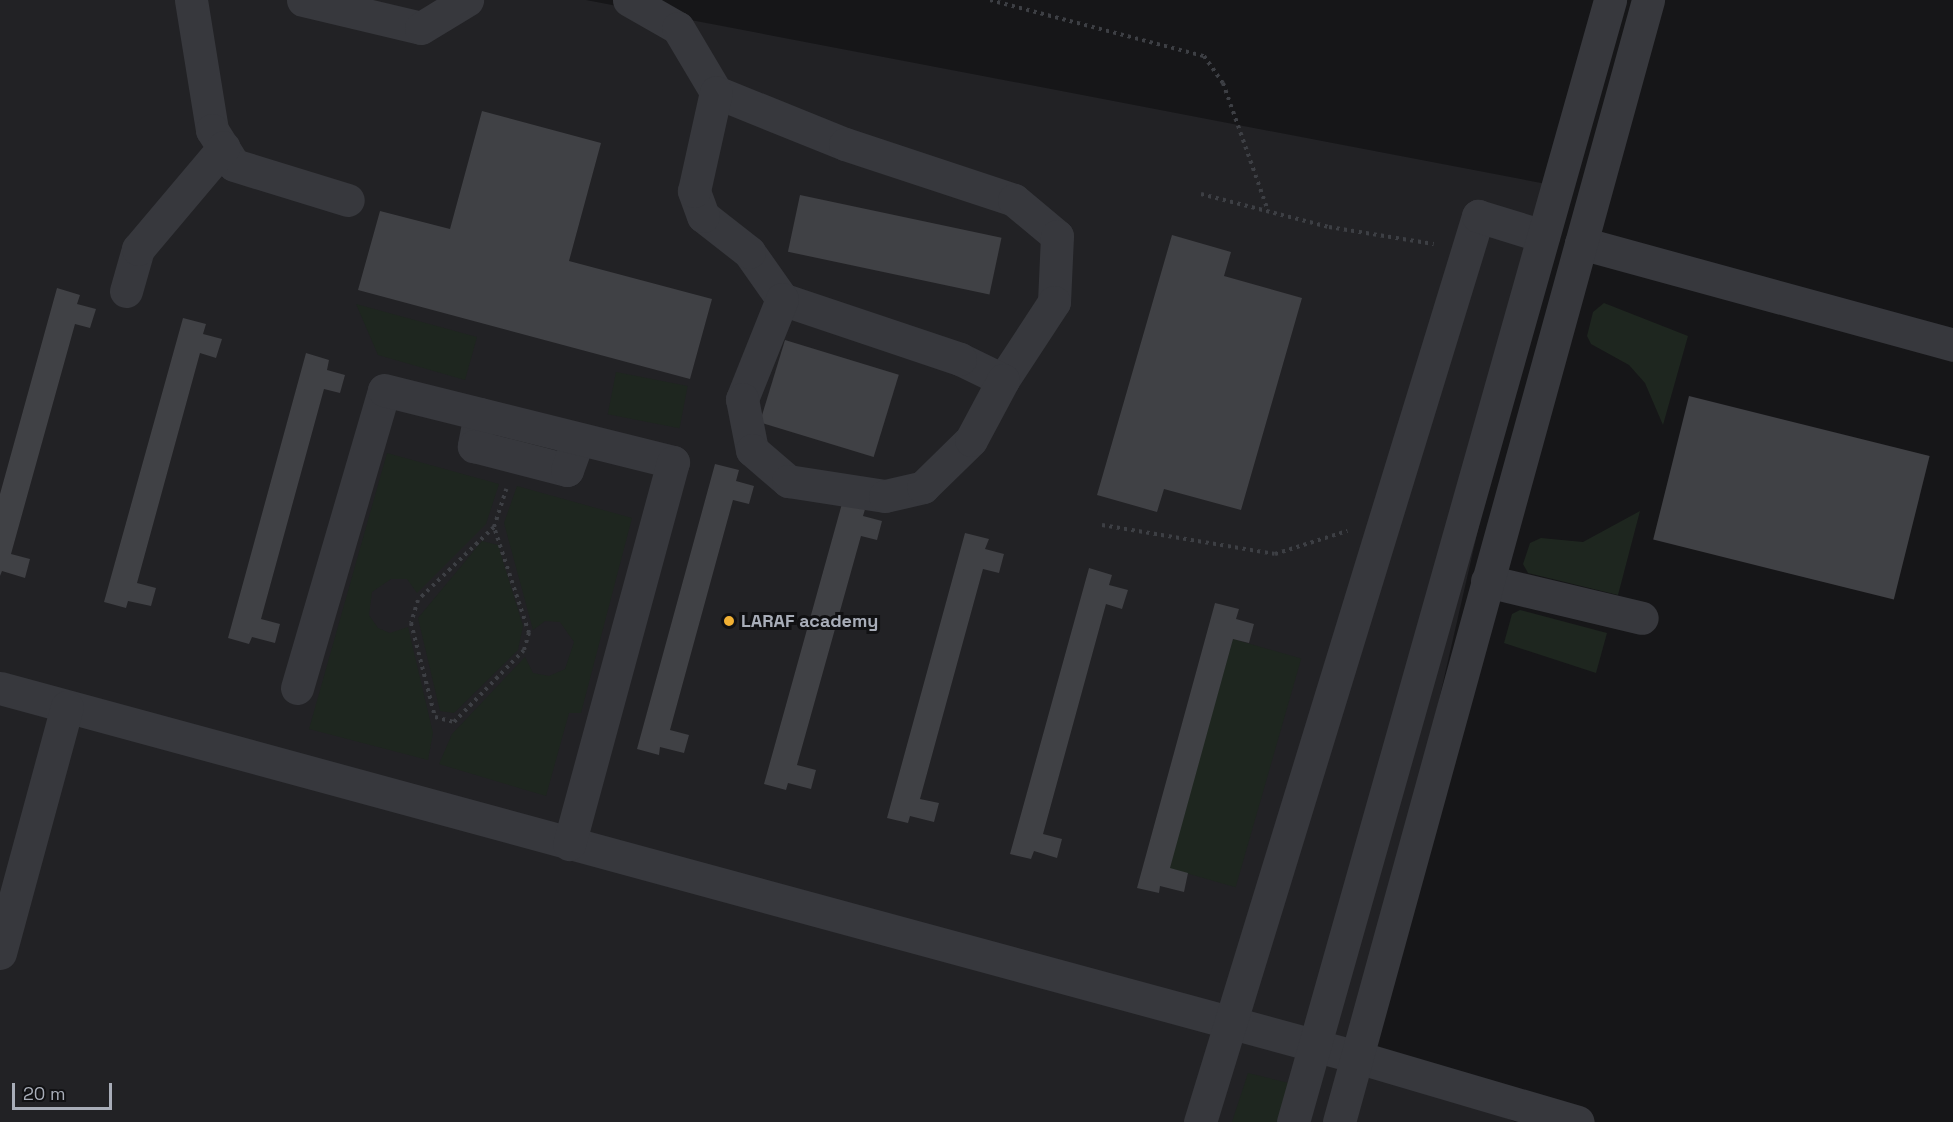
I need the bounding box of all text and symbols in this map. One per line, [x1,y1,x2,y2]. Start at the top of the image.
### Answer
place label: LARAF academy [741,610,878,632]
marker: LARAF academy [722,614,736,628]
scale bar [15,1071,116,1109]
text: 20 m [23,1082,66,1105]

